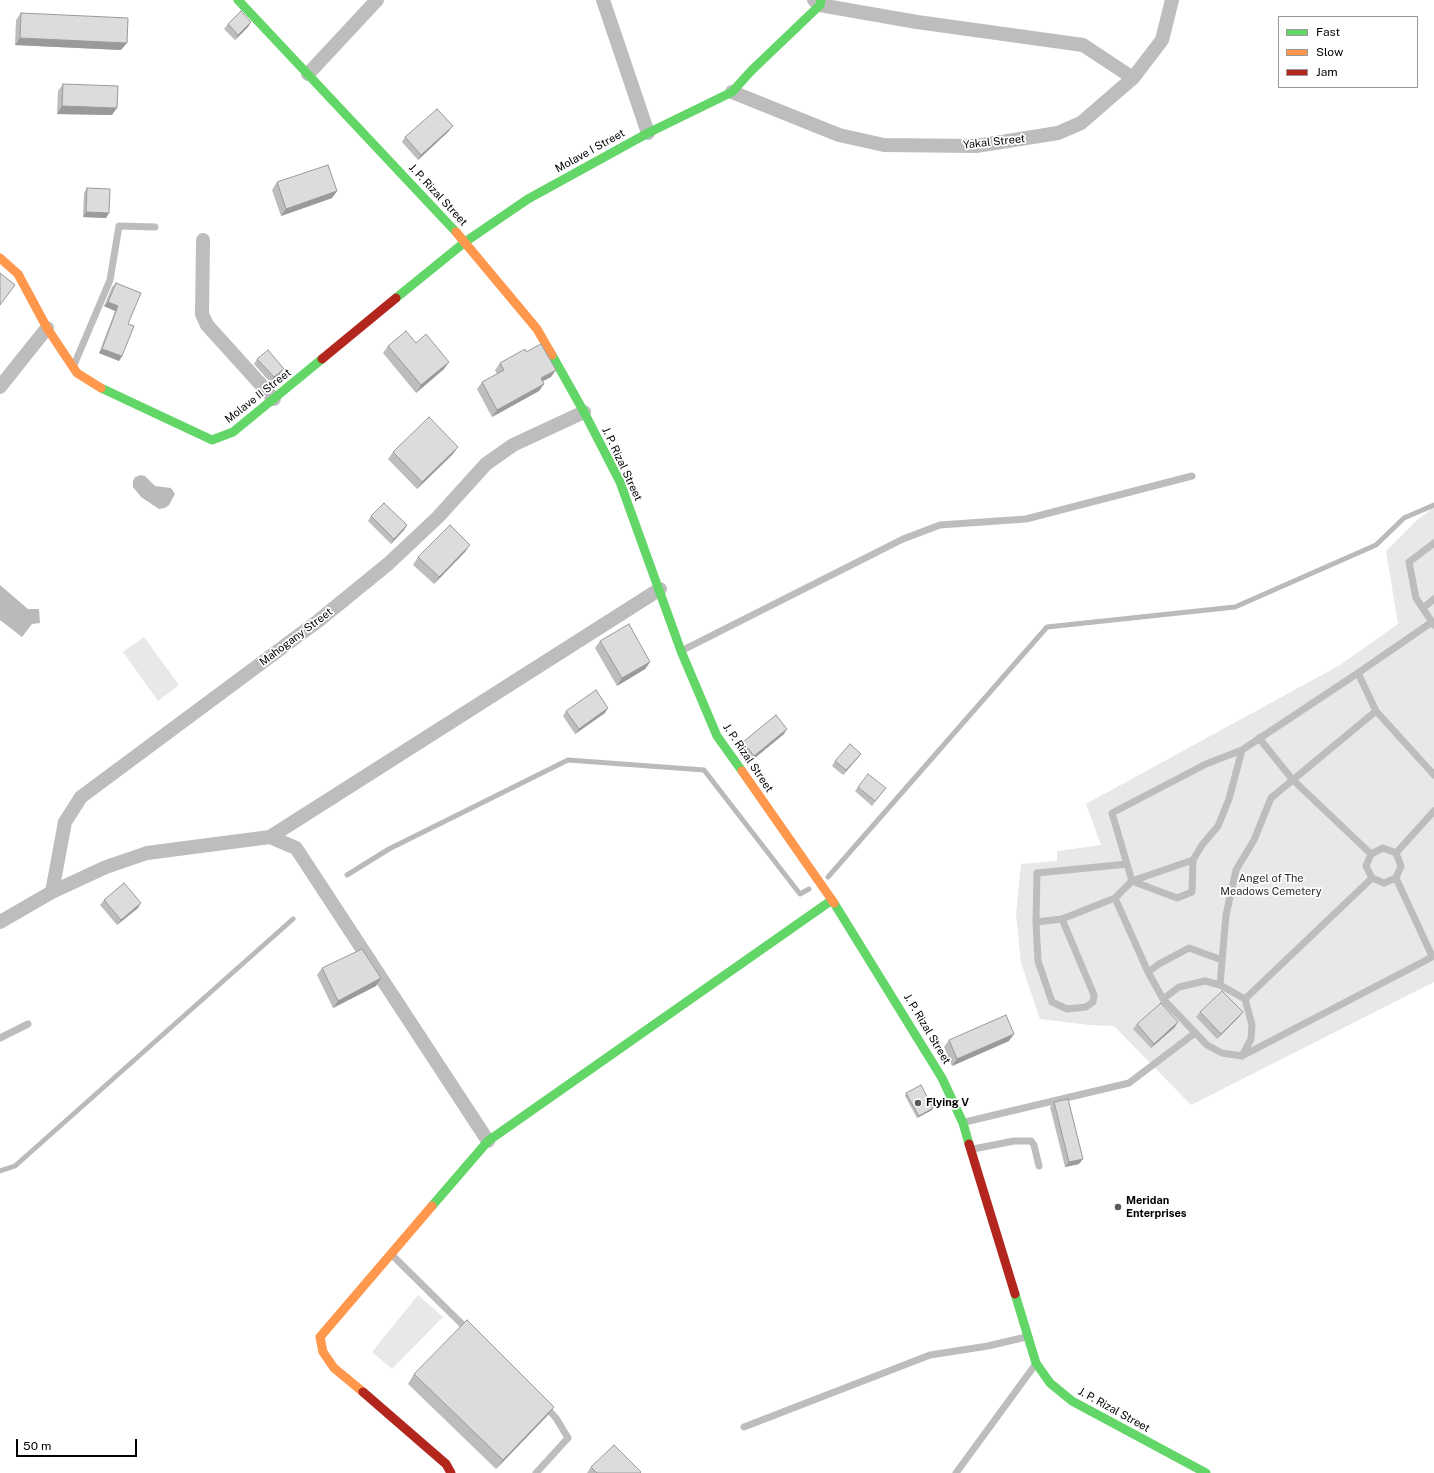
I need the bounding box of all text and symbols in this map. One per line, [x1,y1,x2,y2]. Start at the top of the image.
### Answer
legend [1278,16,1418,88]
text: Fast [1316,25,1340,39]
text: Slow [1316,45,1343,59]
text: Jam [1316,65,1338,79]
street label: Molave I Street [553,126,627,176]
street label: Yakal Street [962,132,1026,152]
street label: J. P. Rizal Street [406,161,470,229]
street label: Molave II Street [222,366,294,426]
street label: J. P. Rizal Street [599,425,645,503]
street label: Mahogany Street [257,605,335,669]
street label: J. P. Rizal Street [720,721,776,795]
park label: Angel of The Meadows Cemetery [1220,872,1322,898]
street label: J. P. Rizal Street [901,991,953,1067]
place label: Flying V [926,1096,969,1110]
marker: Flying V [913,1098,923,1108]
place label: Meridan Enterprises [1126,1194,1187,1220]
marker: Meridan Enterprises [1113,1202,1123,1212]
street label: J. P. Rizal Street [1076,1385,1152,1435]
scale bar [18,1431,139,1457]
text: 50 m [23,1439,51,1453]

